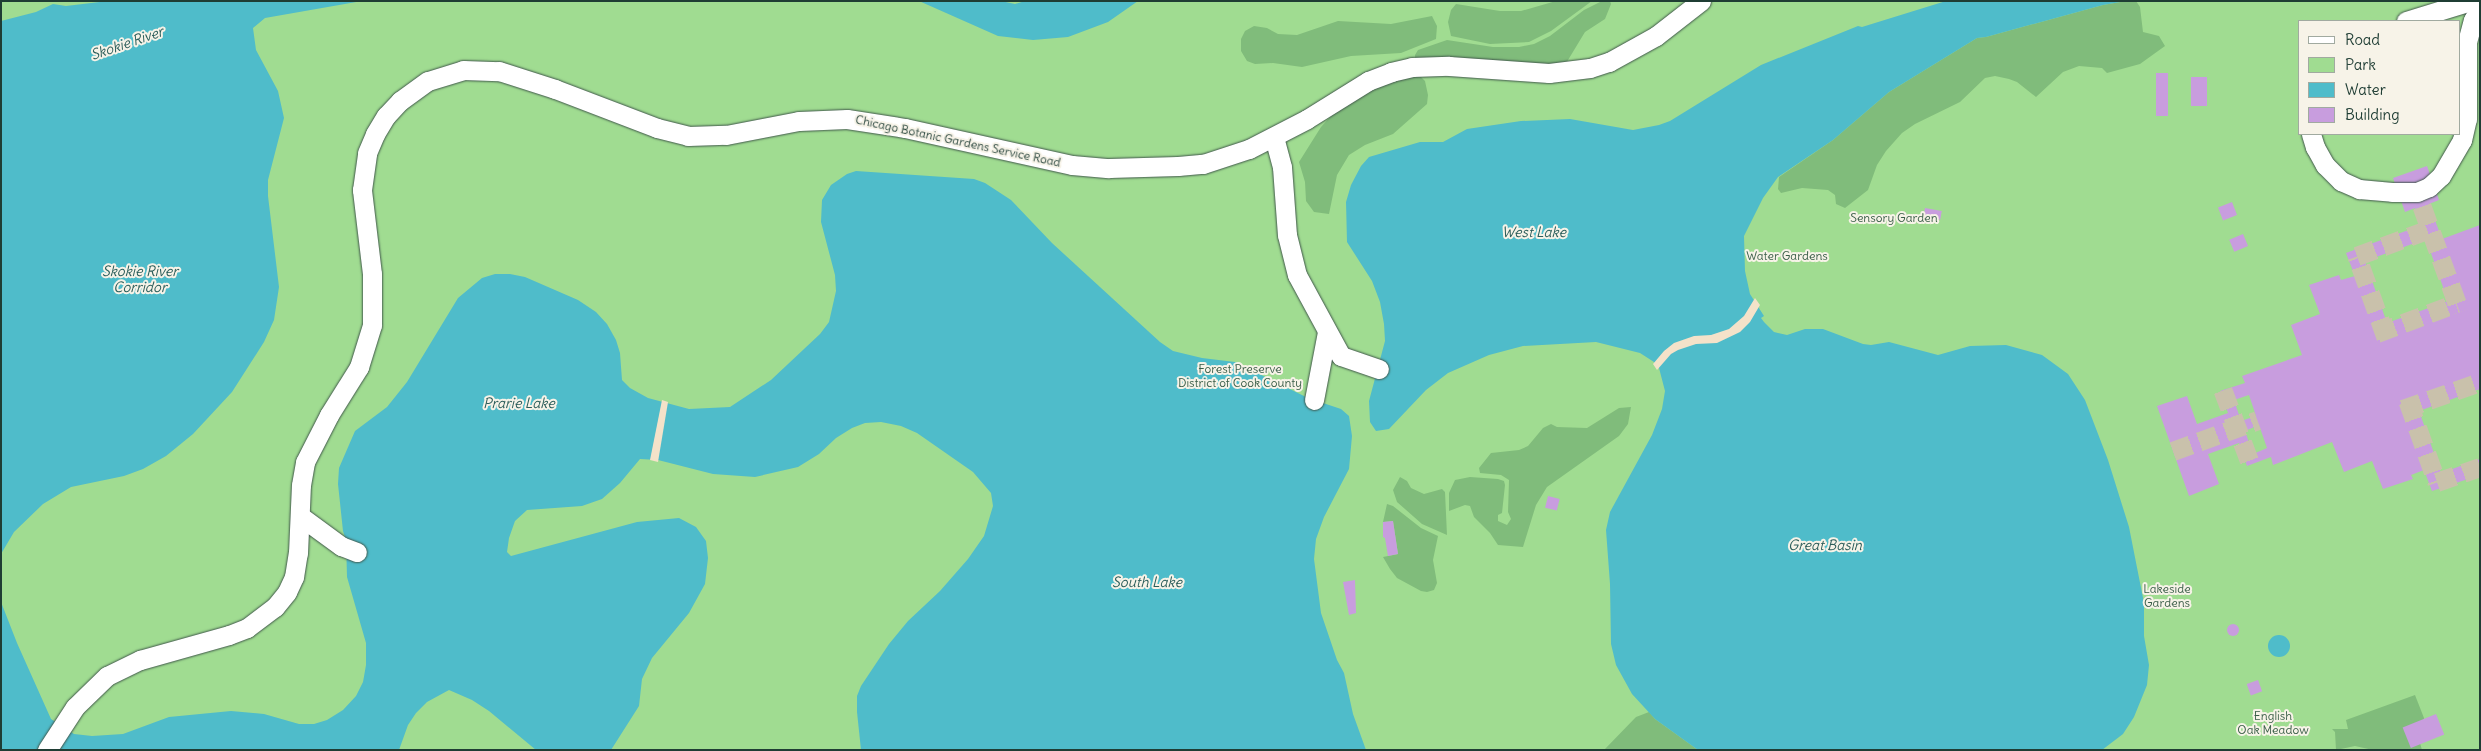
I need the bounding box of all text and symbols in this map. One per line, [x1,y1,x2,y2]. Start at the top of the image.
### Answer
legend [2298,20,2461,135]
water label: Skokie River [88,23,166,63]
text: Road [2345,30,2380,49]
text: Park [2345,55,2376,74]
text: Water [2345,80,2386,99]
text: Building [2345,105,2400,124]
street label: Chicago Botanic Gardens Service Road [854,112,1062,170]
park label: Sensory Garden [1850,211,1938,225]
water label: West Lake [1502,224,1566,240]
park label: Water Gardens [1746,249,1828,263]
water label: Skokie River Corridor [102,263,178,296]
park label: Forest Preserve District of Cook County [1178,362,1302,390]
water label: Prarie Lake [483,395,555,411]
water label: Great Basin [1788,537,1862,553]
water label: South Lake [1112,574,1182,590]
park label: Lakeside Gardens [2143,582,2191,610]
park label: English Oak Meadow [2237,709,2309,737]

